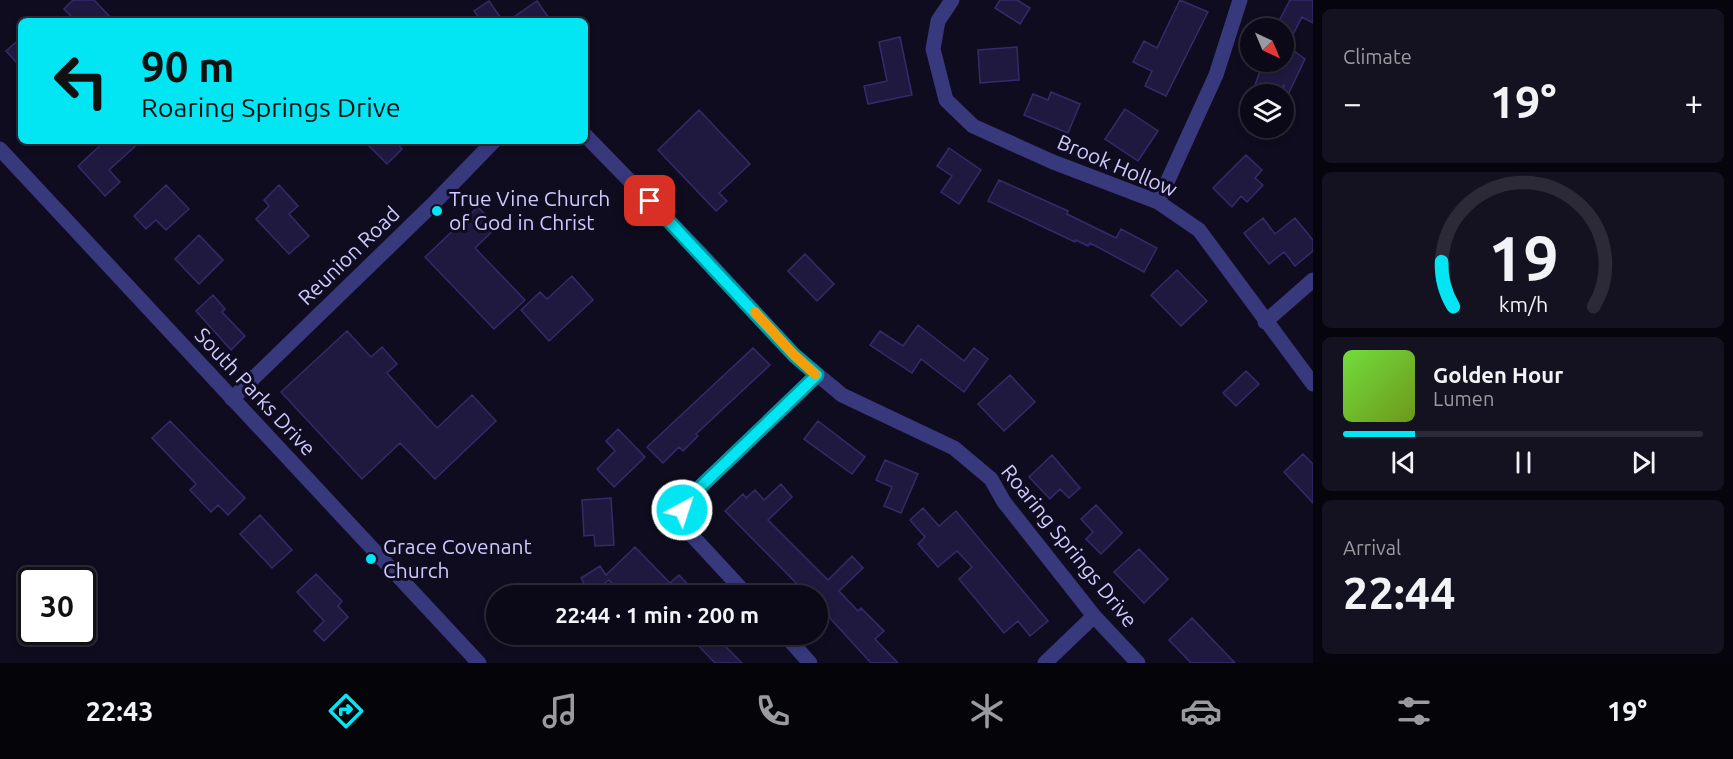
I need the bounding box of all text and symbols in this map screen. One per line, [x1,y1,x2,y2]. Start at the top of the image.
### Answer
north arrow [1240,18,1294,72]
map controls [1240,18,1294,138]
icon: left [42,42,120,120]
text: 90 m [141,43,235,90]
text: Climate [1343,45,1412,68]
text: 19° [1490,76,1556,127]
button: layers [1240,84,1294,138]
text: − [1343,84,1362,121]
text: + [1684,84,1703,121]
text: Roaring Springs Drive [141,92,401,122]
street label: Brook Hollow [1054,129,1181,201]
pin [624,175,675,226]
icon: arrive [633,184,666,217]
place label: True Vine Church of God in Christ [449,186,610,234]
street label: Reunion Road [293,201,404,309]
marker: True Vine Church of God in Christ [430,204,444,218]
text: 19 [1488,223,1558,293]
text: km/h [1498,292,1548,316]
street label: South Parks Drive [190,323,321,460]
text: Golden Hour [1433,362,1563,387]
text: Lumen [1433,387,1494,410]
icon: previous [1387,446,1420,479]
icon: pause [1507,446,1540,479]
icon: next [1627,446,1660,479]
street label: Roaring Springs Drive [997,459,1143,631]
position arrow [650,478,714,542]
place label: Grace Covenant Church [383,534,532,582]
text: Arrival [1343,536,1401,559]
marker: Grace Covenant Church [364,552,378,566]
speed limit sign: 30 [18,567,96,645]
text: 22:44 [1343,567,1456,618]
text: 22:44 · 1 min · 200 m [555,602,759,627]
icon: directions [325,690,367,732]
icon: music [539,690,581,732]
icon: phone [752,690,794,732]
icon: climate [966,690,1008,732]
icon: car [1180,690,1222,732]
icon: filters [1393,690,1435,732]
text: 22:43 [86,696,153,726]
text: 19° [1607,696,1647,726]

